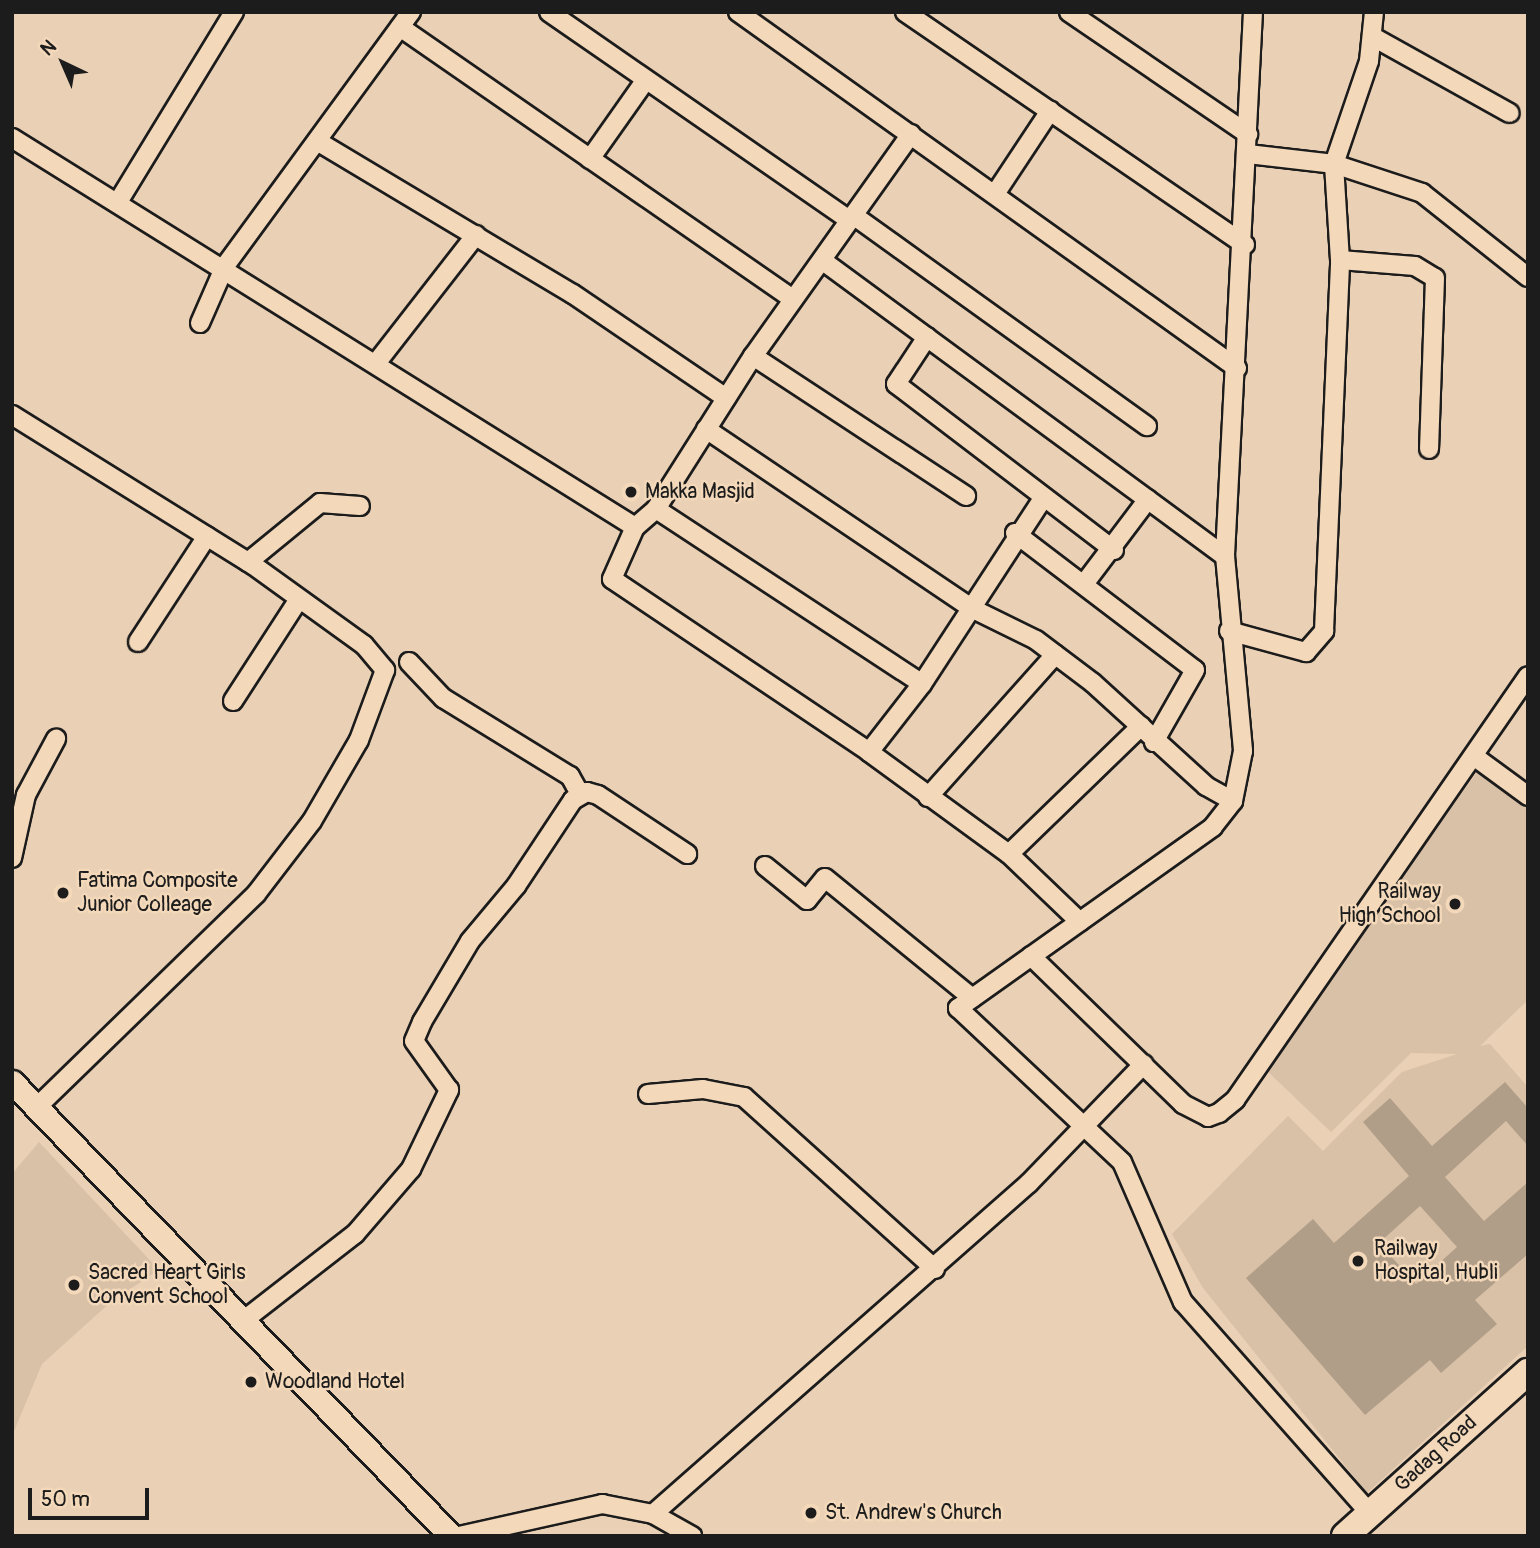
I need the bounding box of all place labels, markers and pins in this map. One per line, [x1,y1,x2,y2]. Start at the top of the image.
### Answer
place label: Makka Masjid [645,479,755,505]
marker: Makka Masjid [623,484,639,500]
place label: Fatima Composite Junior Colleage [77,868,238,918]
place label: Railway High School [1338,879,1441,929]
marker: Fatima Composite Junior Colleage [55,885,71,901]
marker: Railway High School [1447,896,1463,912]
place label: Railway Hospital, Hubli [1374,1236,1498,1286]
marker: Railway Hospital, Hubli [1348,1251,1368,1271]
place label: Sacred Heart Girls Convent School [88,1260,246,1310]
marker: Sacred Heart Girls Convent School [66,1277,82,1293]
place label: Woodland Hotel [265,1369,405,1395]
marker: Woodland Hotel [243,1374,259,1390]
place label: St. Andrew's Church [825,1500,1002,1526]
marker: St. Andrew's Church [803,1505,819,1521]

